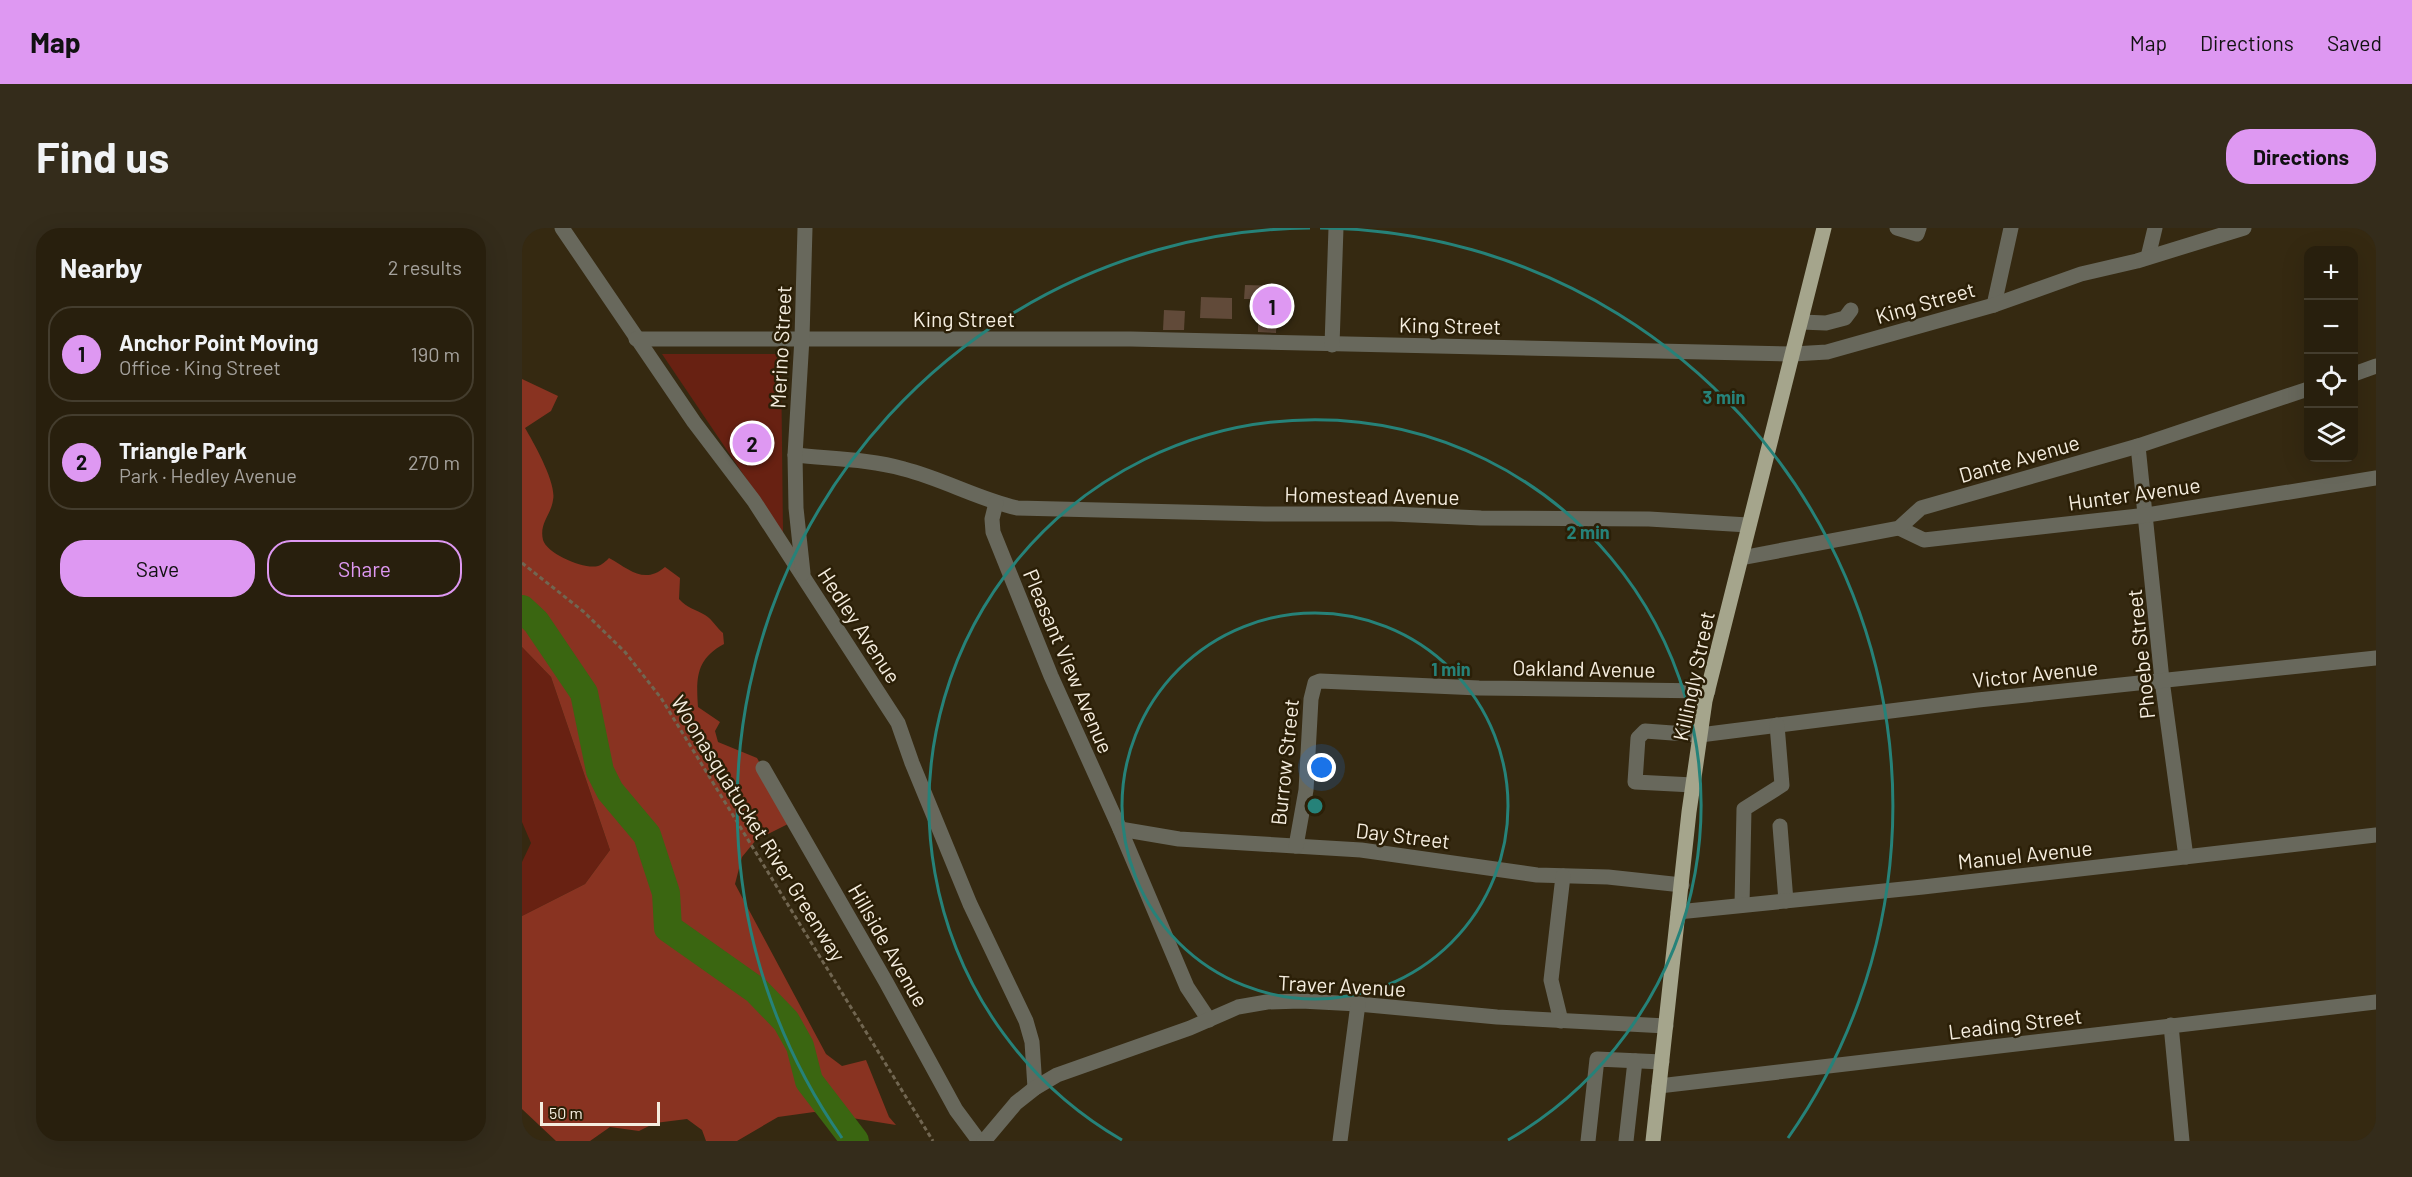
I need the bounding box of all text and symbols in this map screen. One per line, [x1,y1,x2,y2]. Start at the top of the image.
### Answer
text: Map [30,25,81,59]
text: Map [2130,30,2167,55]
text: Directions [2200,30,2294,55]
text: Saved [2327,30,2382,55]
button: Directions [2226,129,2376,184]
text: Find us [36,131,169,181]
map controls [2304,246,2358,462]
button: + [2304,246,2358,300]
text: Nearby [60,252,142,283]
text: 2 results [388,255,462,279]
street label: King Street [1872,276,1978,328]
pin: 1 [1252,284,1292,328]
street label: Merino Street [764,285,796,409]
button: − [2304,300,2358,354]
street label: King Street [913,306,1015,331]
street label: King Street [1399,312,1501,338]
text: Anchor Point Moving [119,329,318,355]
text: 1 [78,342,85,366]
text: 190 m [411,342,460,366]
button: locate [2304,354,2358,408]
text: Office · King Street [119,355,281,379]
text: 3 min [1703,386,1745,408]
button: layers [2304,408,2358,462]
pin: 2 [732,420,772,466]
street label: Dante Avenue [1956,429,2082,487]
text: Triangle Park [119,437,247,463]
text: 2 [76,450,87,474]
text: 270 m [408,450,460,474]
text: Park · Hedley Avenue [119,463,297,487]
street label: Hunter Avenue [2066,471,2202,515]
street label: Homestead Avenue [1284,481,1460,509]
text: 2 min [1566,521,1610,543]
button: Save [60,540,255,597]
button: Share [267,540,462,597]
street label: Hedley Avenue [813,563,907,687]
street label: Pleasant View Avenue [1019,565,1119,757]
street label: Phoebe Street [2121,588,2159,720]
street label: Killingly Street [1667,609,1719,743]
street label: Oakland Avenue [1512,654,1656,682]
street label: Victor Avenue [1971,654,2099,692]
text: 1 min [1431,658,1471,680]
street label: Woonasquatucket River Greenway [667,690,852,966]
street label: Burrow Street [1265,698,1303,826]
your location [1307,753,1336,782]
centre of rings [1305,796,1325,816]
street label: Day Street [1354,817,1452,853]
street label: Manuel Avenue [1956,834,2094,874]
street label: Hillside Avenue [844,879,934,1011]
street label: Traver Avenue [1277,969,1407,1001]
street label: Leading Street [1947,1002,2083,1044]
scale bar [540,1099,660,1126]
text: 50 m [549,1103,583,1122]

